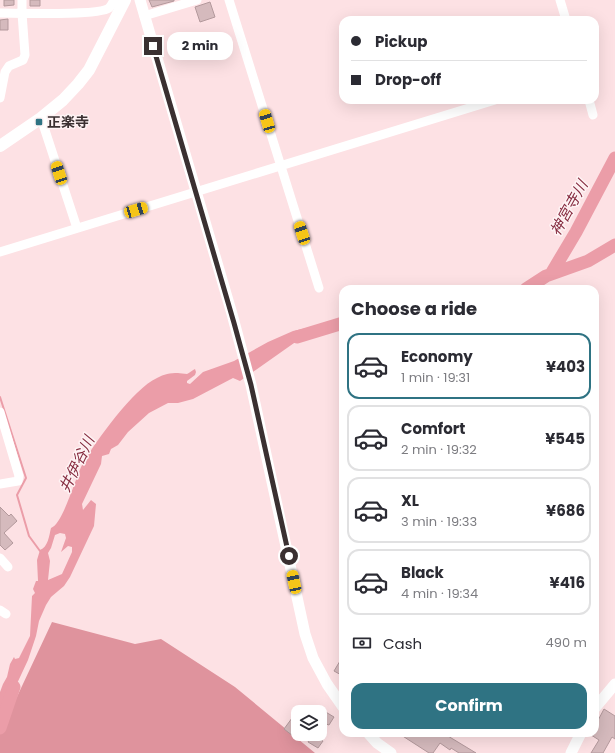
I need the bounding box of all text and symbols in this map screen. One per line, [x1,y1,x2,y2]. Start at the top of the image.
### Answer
text: Pickup [375,31,427,52]
callout: 2 min [167,32,233,60]
text: 2 min [182,36,218,55]
route end [144,37,162,55]
text: Drop-off [375,69,441,90]
car [258,108,276,134]
place label: 正楽寺 [47,112,89,132]
marker: 正楽寺 [34,117,44,127]
car [50,160,68,186]
water label: 神宮寺川 [545,175,593,239]
car [123,201,149,219]
car [293,220,311,246]
text: Choose a ride [351,296,477,321]
text: Economy [401,346,473,367]
icon: car [353,348,389,384]
text: ¥403 [546,356,585,377]
text: 1 min · 19:31 [401,368,470,387]
text: Comfort [401,418,465,439]
icon: car [353,420,389,456]
text: ¥545 [545,428,585,449]
water label: 井伊谷川 [54,430,100,495]
text: 2 min · 19:32 [401,440,477,459]
text: XL [401,490,419,511]
icon: car [353,492,389,528]
text: ¥686 [546,500,585,521]
text: 3 min · 19:33 [401,512,477,531]
route start [280,547,298,565]
text: Black [401,562,444,583]
icon: car [353,564,389,600]
car [286,569,302,595]
text: ¥416 [550,572,585,593]
text: 4 min · 19:34 [401,584,478,603]
icon: cash [351,632,373,654]
text: Cash [383,633,422,654]
text: 490 m [546,633,587,652]
button: Confirm [351,683,587,729]
map controls [291,705,327,741]
button: layers [291,705,327,741]

